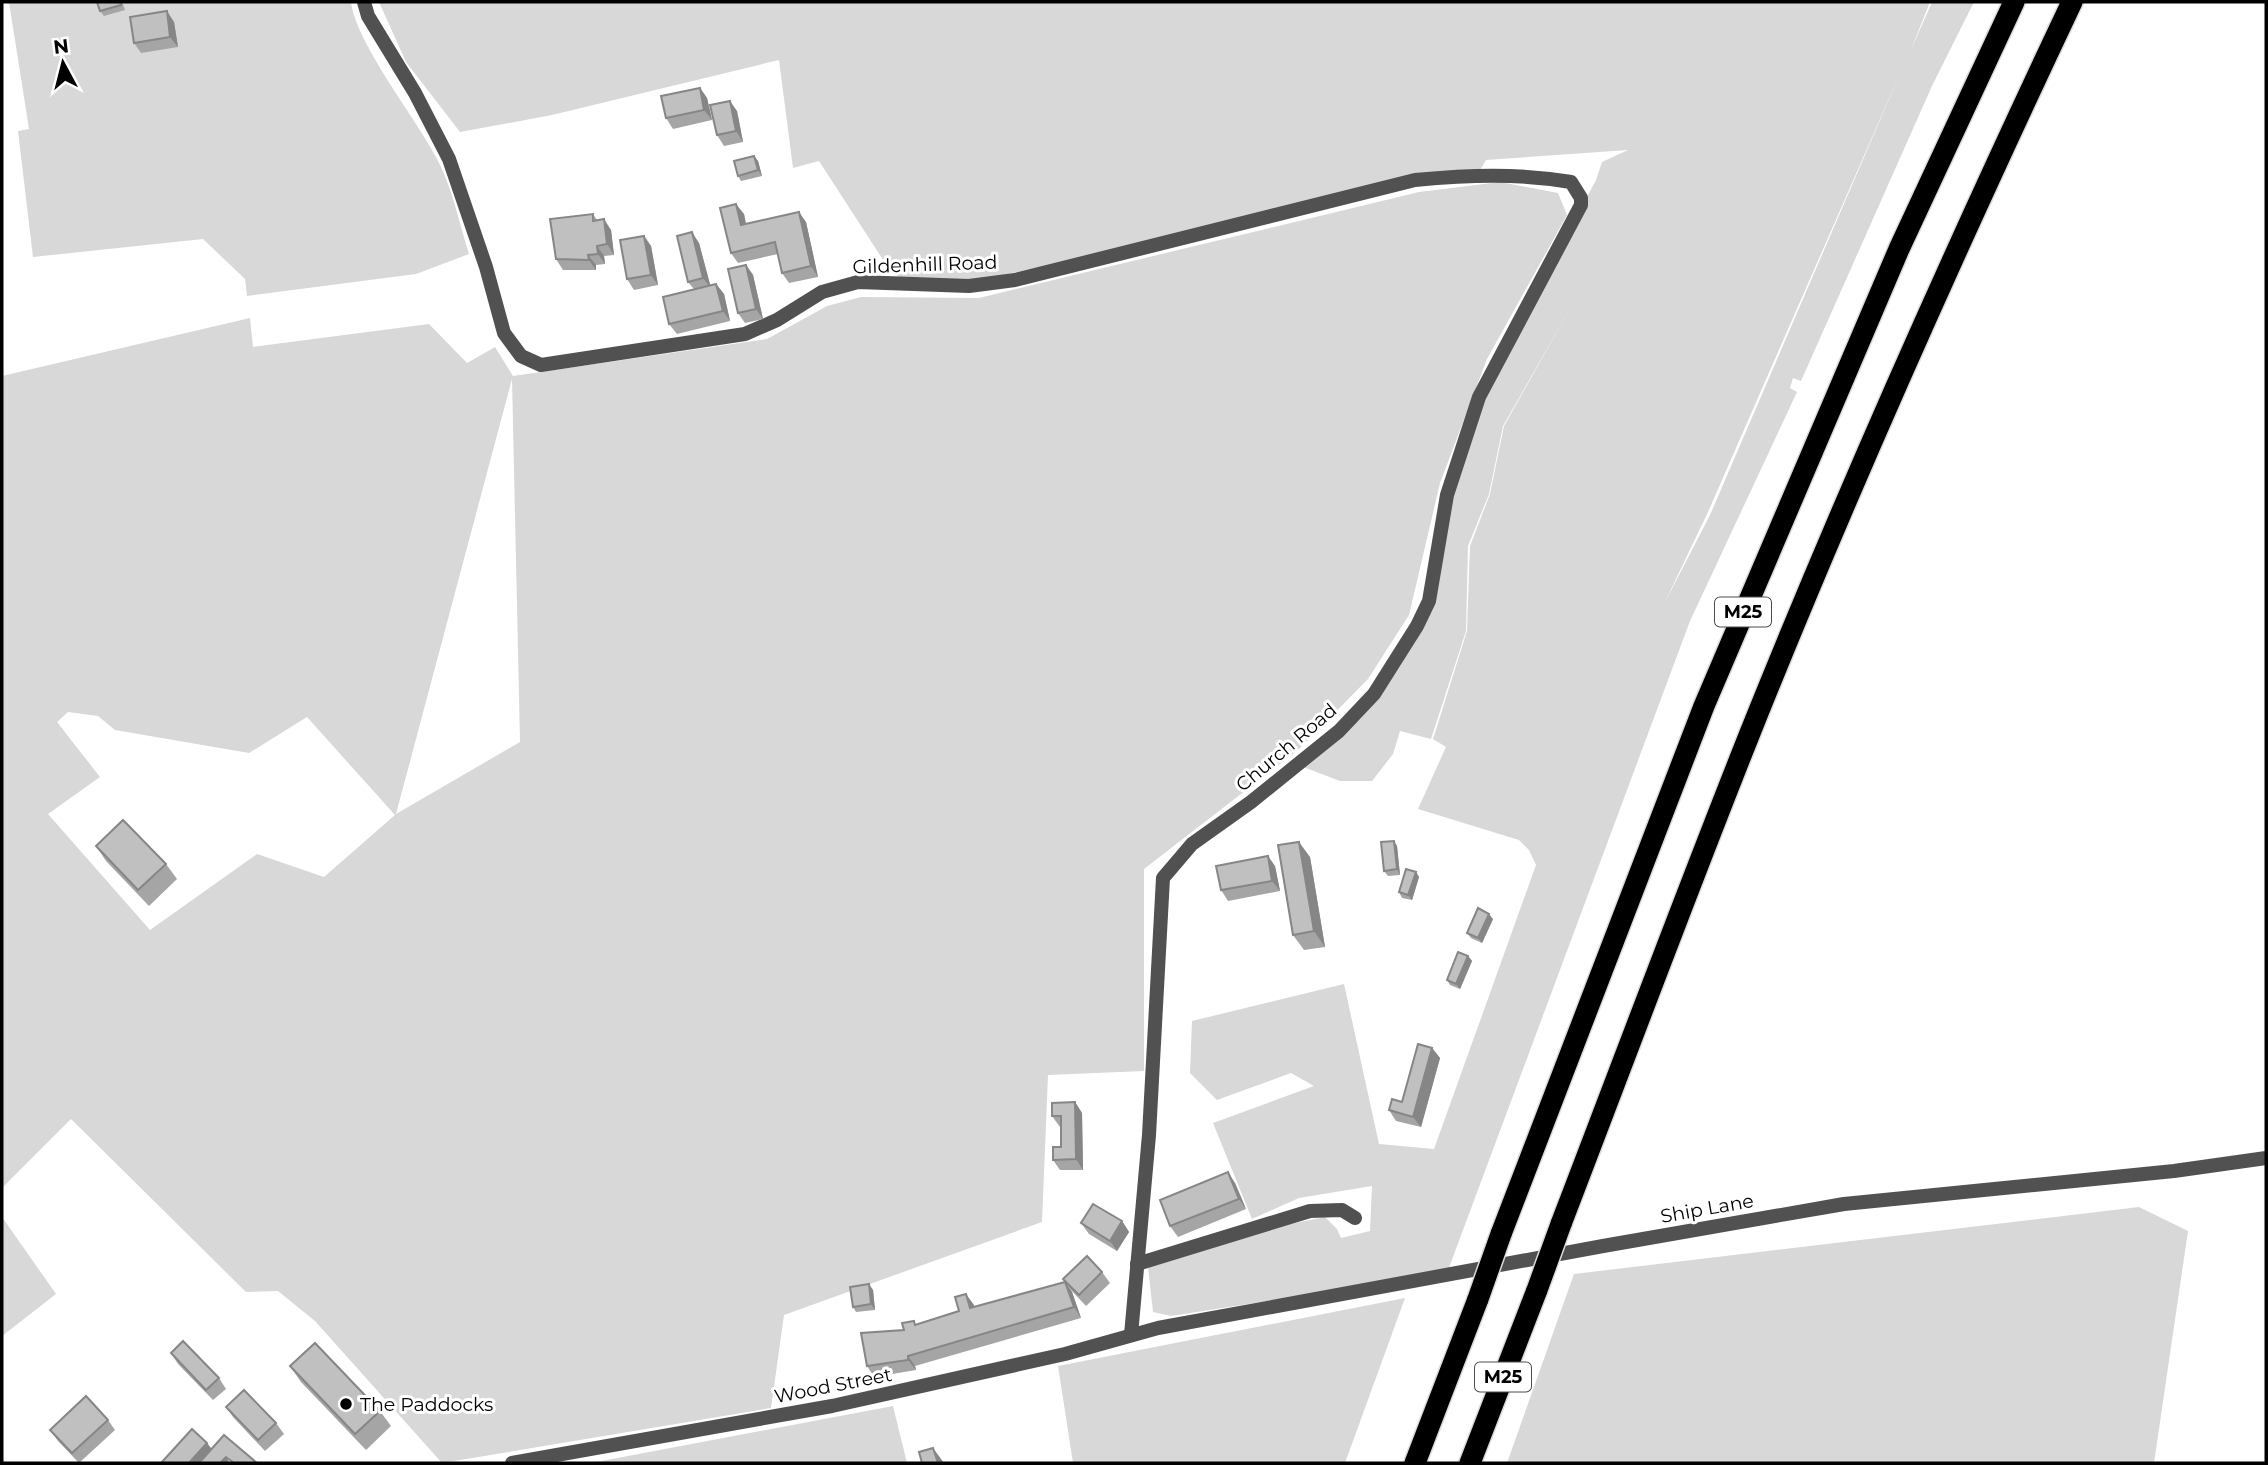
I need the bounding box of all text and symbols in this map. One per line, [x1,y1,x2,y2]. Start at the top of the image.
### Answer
north arrow [28,28,98,98]
text: N [52,34,70,59]
street label: Gildenhill Road [852,250,998,279]
road number: M25 [1715,598,1771,626]
street label: Church Road [1231,699,1341,796]
street label: Ship Lane [1659,1189,1755,1228]
road number: M25 [1475,1362,1531,1392]
street label: Wood Street [772,1363,894,1408]
place label: The Paddocks [360,1393,493,1416]
marker: The Paddocks [338,1396,354,1412]

